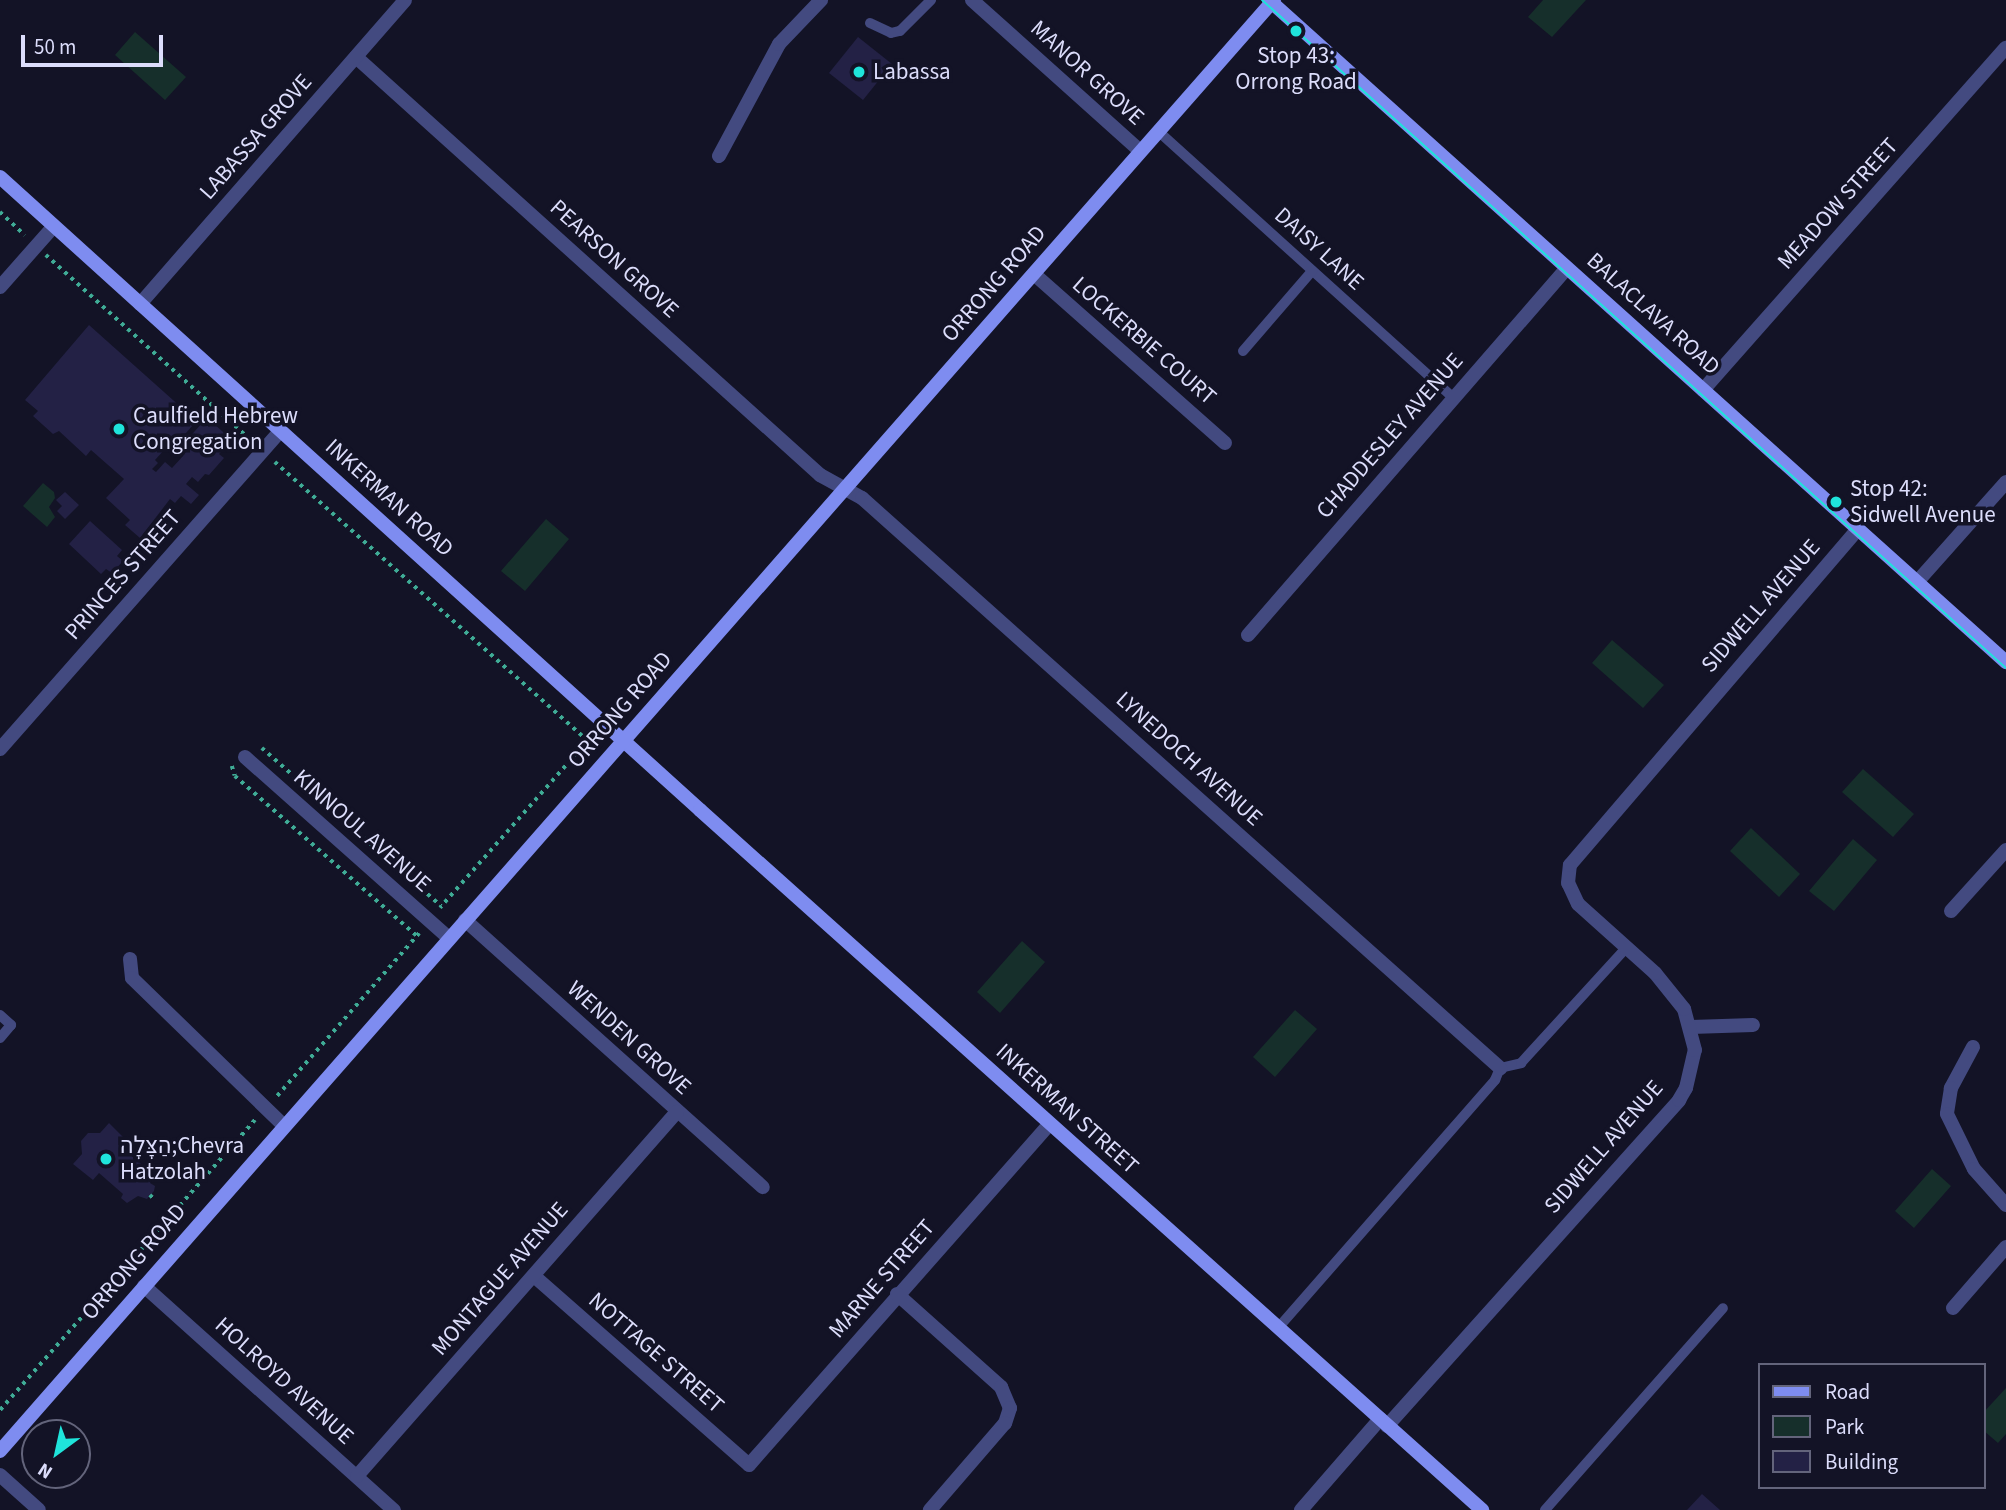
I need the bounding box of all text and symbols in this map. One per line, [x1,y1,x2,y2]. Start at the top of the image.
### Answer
street label: MANOR GROVE [1025,15,1149,131]
scale bar [24,21,166,65]
marker: Stop 43: Orrong Road [1288,23,1304,39]
text: 50 m [34,32,76,62]
place label: Stop 43: Orrong Road [1235,42,1357,96]
place label: Labassa [873,58,951,86]
marker: Labassa [851,64,867,80]
street label: LABASSA GROVE [194,69,318,205]
street label: MEADOW STREET [1772,133,1904,275]
street label: PEARSON GROVE [544,194,684,324]
street label: DAISY LANE [1269,202,1369,296]
street label: ORRONG ROAD [936,220,1052,348]
street label: BALACLAVA ROAD [1581,247,1725,381]
street label: LOCKERBIE COURT [1066,271,1222,411]
street label: CHADDESLEY AVENUE [1311,348,1469,524]
place label: Caulfield Hebrew Congregation [133,402,298,456]
marker: Caulfield Hebrew Congregation [111,421,127,437]
street label: INKERMAN ROAD [319,433,459,563]
place label: Stop 42: Sidwell Avenue [1850,475,1996,529]
marker: Stop 42: Sidwell Avenue [1828,494,1844,510]
street label: PRINCES STREET [59,504,187,646]
street label: SIDWELL AVENUE [1696,534,1826,678]
street label: ORRONG ROAD [562,646,678,774]
street label: LYNEDOCH AVENUE [1110,686,1268,832]
street label: KINNOUL AVENUE [288,764,436,898]
street label: WENDEN GROVE [561,975,697,1101]
street label: INKERMAN STREET [990,1038,1144,1180]
street label: SIDWELL AVENUE [1539,1075,1669,1219]
place label: הַצָּלָה;Chevra Hatzolah [120,1132,244,1186]
marker: הַצָּלָה;Chevra Hatzolah [98,1151,114,1167]
street label: MONTAGUE AVENUE [426,1197,574,1361]
street label: ORRONG ROAD [76,1198,192,1326]
street label: MARNE STREET [823,1214,941,1344]
street label: NOTTAGE STREET [583,1287,729,1419]
street label: HOLROYD AVENUE [209,1312,359,1450]
legend [1758,1363,1985,1489]
text: Road [1825,1377,1870,1407]
text: Park [1825,1412,1864,1442]
north arrow [21,1419,91,1489]
text: Building [1825,1447,1898,1477]
text: N [33,1456,58,1485]

